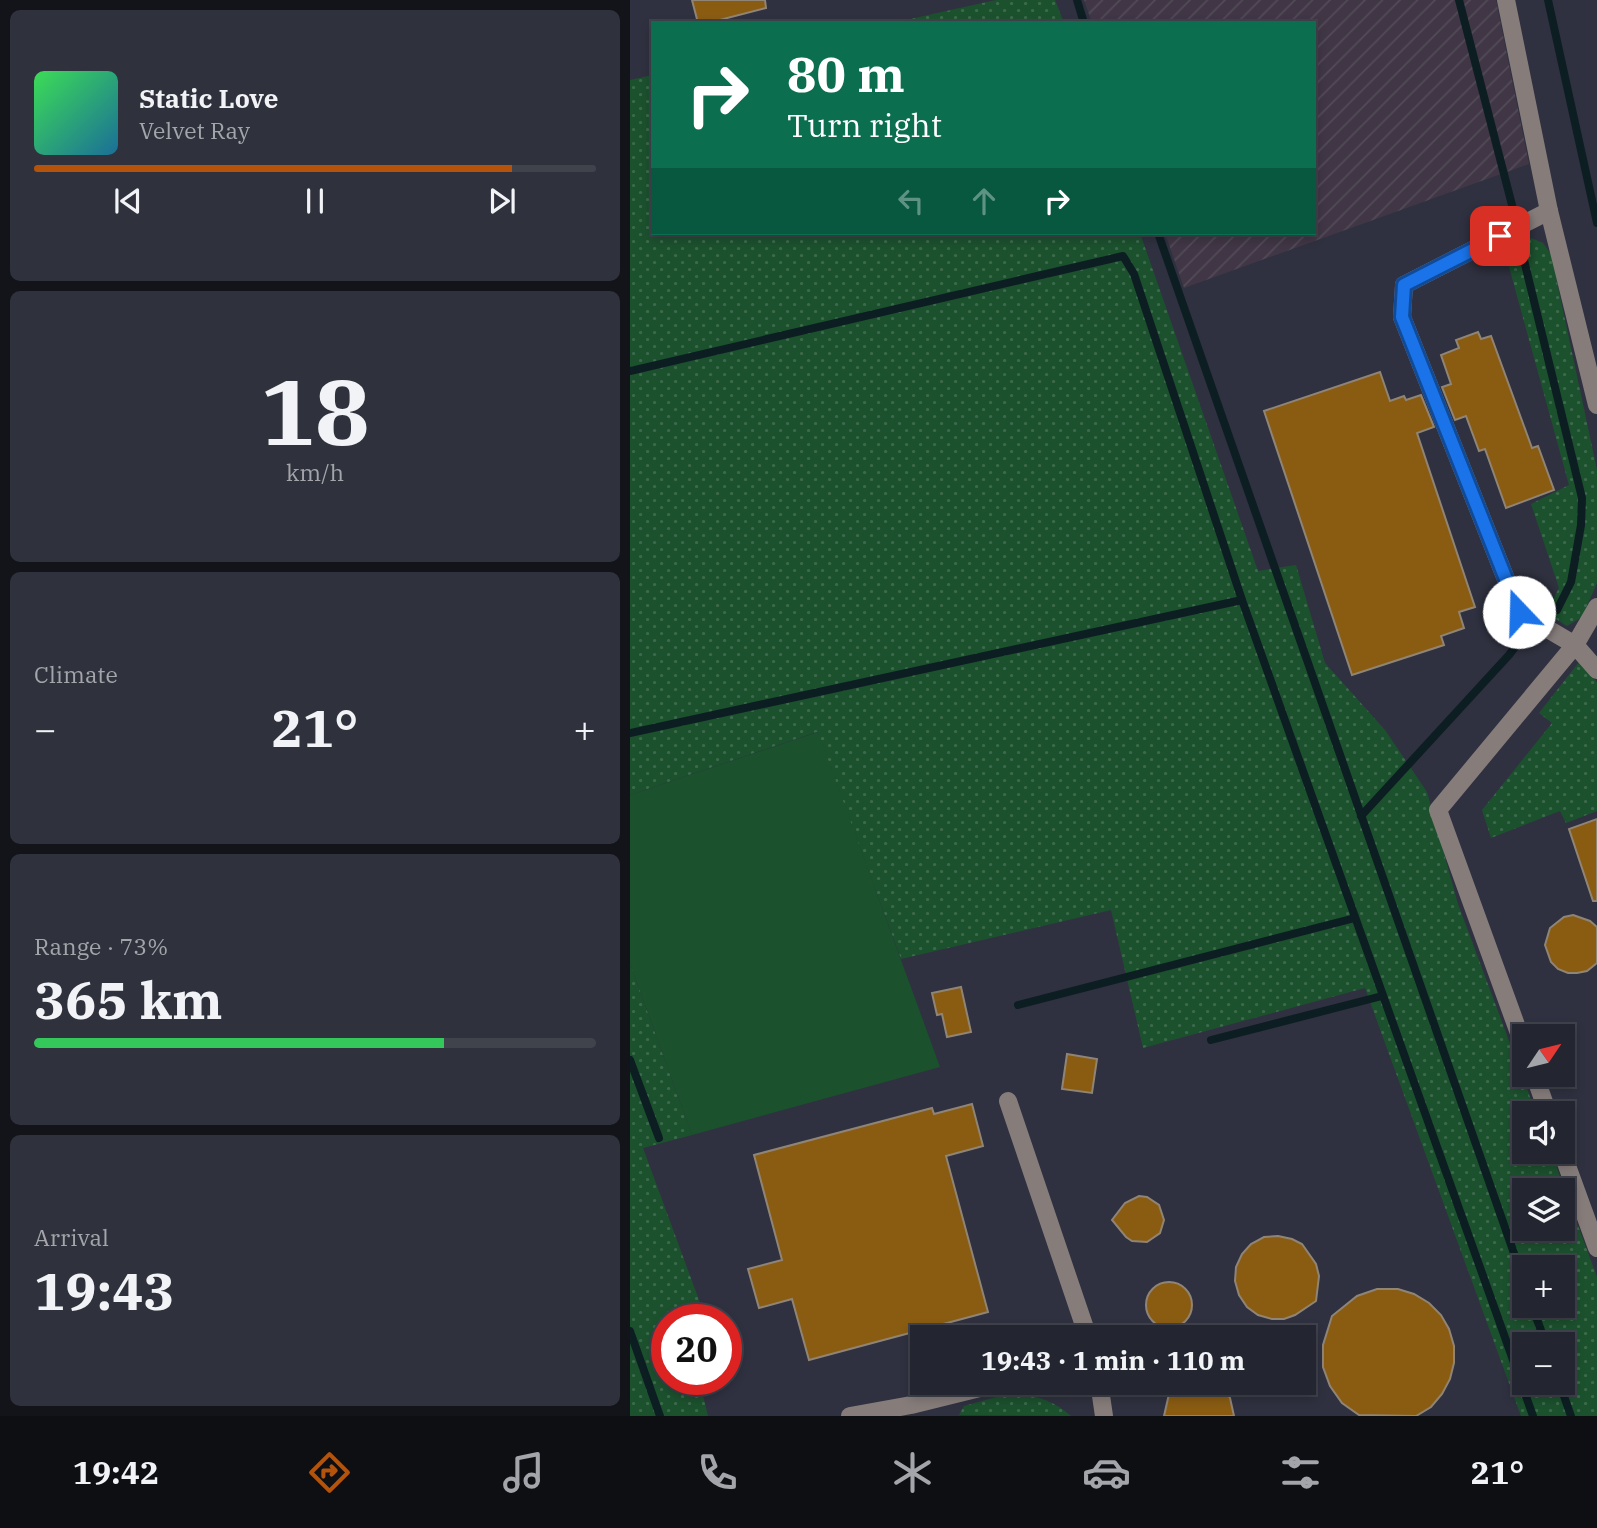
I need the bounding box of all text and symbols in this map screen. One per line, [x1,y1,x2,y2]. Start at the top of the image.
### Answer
text: 80 m [787,42,905,105]
icon: right [672,49,763,140]
text: Static Love [139,81,278,115]
text: Turn right [787,104,942,146]
text: Velvet Ray [139,115,250,145]
icon: previous [109,182,147,220]
icon: pause [296,182,334,220]
icon: next [483,182,521,220]
icon: left [892,182,930,220]
icon: ahead [965,182,1003,220]
icon: right [1038,182,1076,220]
pin [1470,206,1530,266]
icon: arrive [1481,217,1519,255]
text: 18 [260,352,370,470]
text: km/h [286,457,344,487]
position arrow [1482,575,1556,649]
text: Climate [34,659,118,689]
text: 21° [272,694,358,761]
text: − [34,704,57,753]
text: + [573,704,596,753]
text: Range · 73% [34,931,168,961]
text: 365 km [34,966,223,1033]
north arrow [1512,1024,1575,1087]
map controls [1512,1024,1575,1395]
button: sound [1512,1101,1575,1164]
button: layers [1512,1178,1575,1241]
text: Arrival [34,1222,109,1252]
button: + [1512,1255,1575,1318]
text: 19:43 [34,1257,175,1324]
speed limit sign: 20 [651,1304,742,1395]
button: − [1512,1332,1575,1395]
text: 19:43 · 1 min · 110 m [981,1343,1245,1377]
icon: directions [305,1448,354,1497]
icon: music [499,1448,548,1497]
icon: phone [693,1448,742,1497]
icon: climate [888,1448,937,1497]
icon: car [1082,1448,1131,1497]
icon: filters [1276,1448,1325,1497]
text: 19:42 [73,1451,159,1493]
text: 21° [1471,1451,1524,1493]

